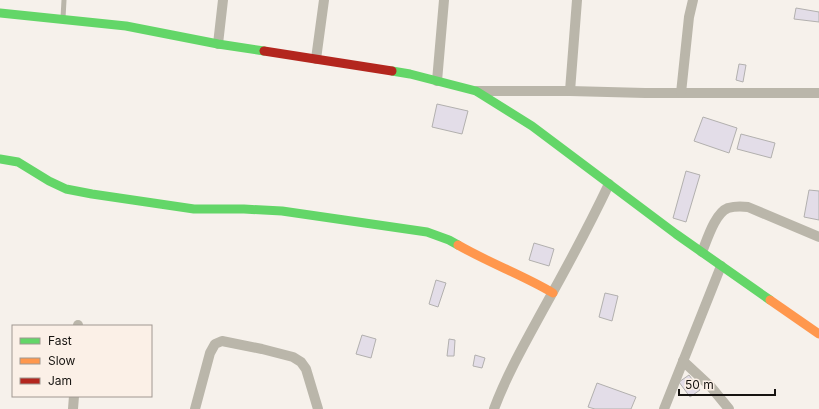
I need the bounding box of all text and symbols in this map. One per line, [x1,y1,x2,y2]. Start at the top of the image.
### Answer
legend [12,325,152,397]
text: Fast [48,333,72,348]
text: Slow [48,353,76,368]
scale bar [679,371,775,397]
text: Jam [48,373,72,388]
text: 50 m [685,377,714,392]

